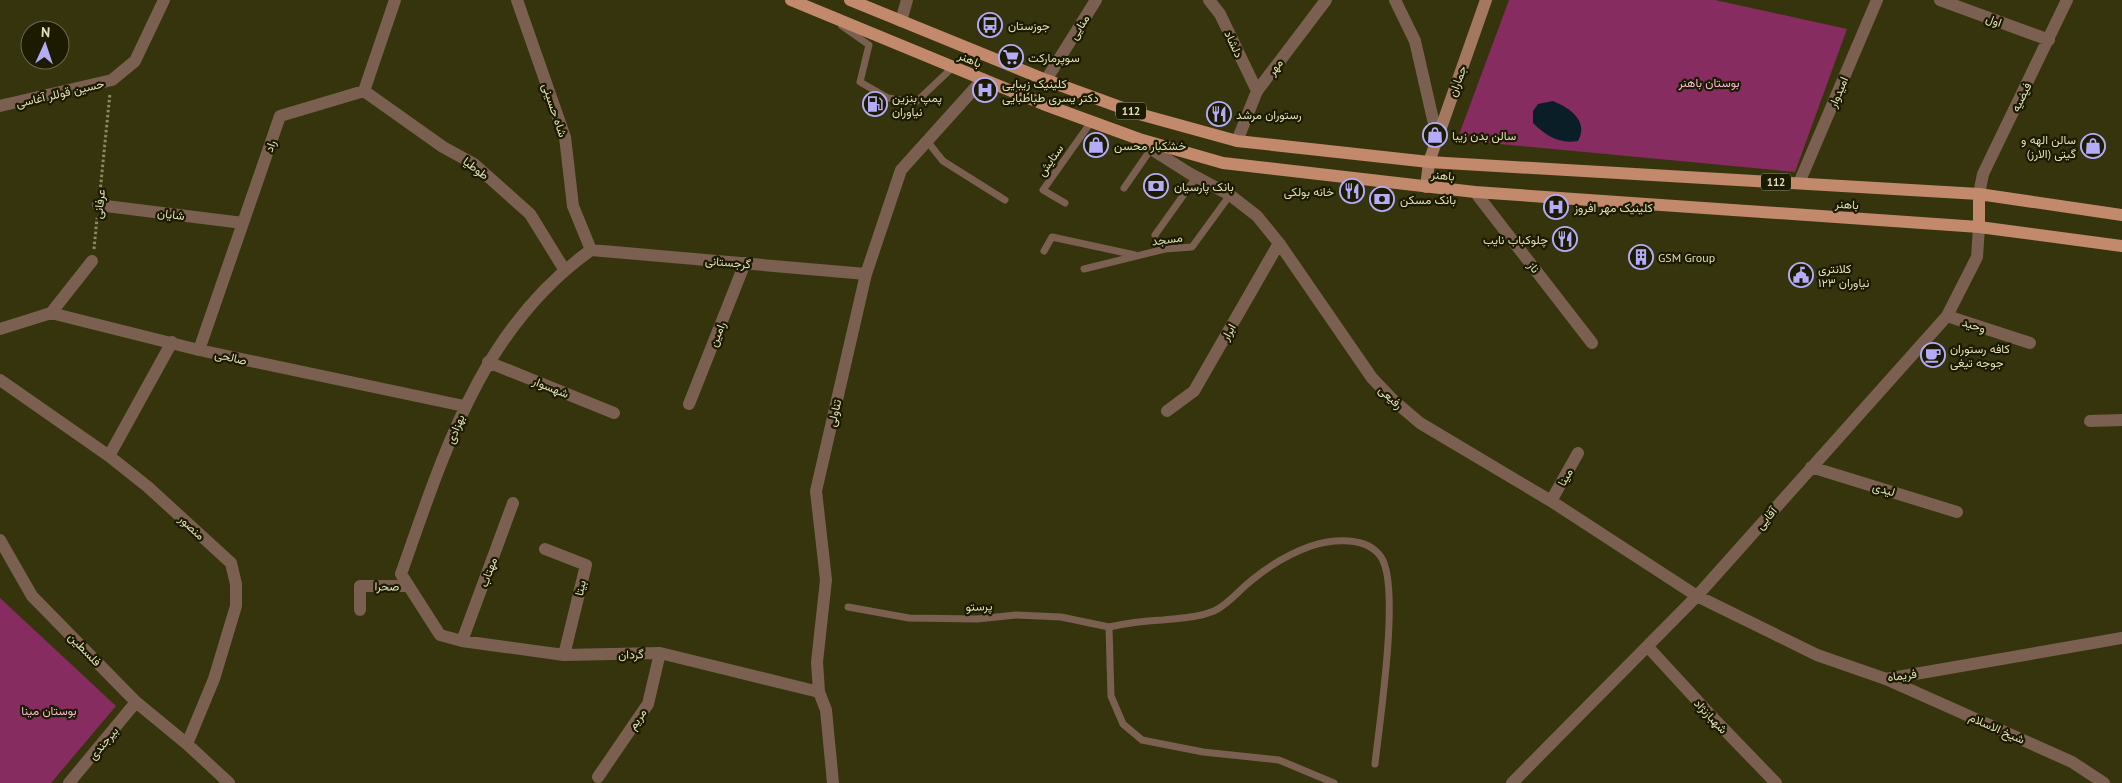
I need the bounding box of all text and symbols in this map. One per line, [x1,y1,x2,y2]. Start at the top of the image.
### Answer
street label: اول [1984,10,2004,31]
bus stop icon: جوزستان [977,12,1003,38]
street label: منایی [1066,12,1093,43]
place label: جوزستان [1008,18,1050,34]
north arrow [20,20,70,70]
text: N [41,23,51,41]
street label: دلشاد [1221,28,1247,60]
supermarket icon: سوپرمارکت [998,44,1024,70]
street label: باهنر [955,47,984,71]
place label: سوپرمارکت [1028,50,1080,66]
street label: مهر [1263,56,1287,80]
street label: جماران [1444,63,1471,99]
street label: امیدوار [1824,74,1852,111]
park label: بوستان باهنر [1677,75,1740,91]
street label: حسین قوللر آغاسی [14,76,106,111]
place label: کلینیک زیبایی دکتر یسری طباطبایی [1002,76,1099,106]
hospital icon: کلینیک زیبایی دکتر یسری طباطبایی [972,77,998,103]
street label: فیضیه [2008,80,2034,114]
street label: شاه حسینی [538,81,571,139]
place label: پمپ بنزین نیاوران [892,90,942,120]
fuel station icon: پمپ بنزین نیاوران [862,91,888,117]
restaurant icon: رستوران مرشد [1206,101,1232,127]
road number: 112 [1116,102,1146,120]
place label: رستوران مرشد [1236,107,1302,123]
shop icon: سالن بدن زیبا [1422,122,1448,148]
place label: سالن بدن زیبا [1452,128,1516,144]
shop icon: خشکبار محسن [1083,132,1109,158]
place label: سالن الهه و گیتی (الارز) [2021,132,2076,162]
shop icon: سالن الهه و گیتی (الارز) [2080,133,2106,159]
street label: راد [261,138,280,154]
place label: خشکبار محسن [1114,138,1186,154]
street label: ستایش [1034,141,1067,180]
street label: طوطیا [460,153,492,183]
street label: باهنر [1429,166,1456,185]
bank icon: بانک پارسیان [1143,173,1169,199]
road number: 112 [1761,173,1791,190]
restaurant icon: خانه بولکی [1339,178,1365,204]
place label: بانک پارسیان [1174,179,1234,195]
place label: خانه بولکی [1284,184,1334,200]
bank icon: بانک مسکن [1369,186,1395,212]
street label: عرفانی [90,188,109,220]
place label: بانک مسکن [1400,192,1456,208]
hospital icon: کلینیک مهر افروز [1543,194,1569,220]
street label: باهنر [1834,196,1859,213]
place label: کلینیک مهر افروز [1573,200,1653,216]
street label: شایان [156,205,186,223]
restaurant icon: چلوکباب نایب [1552,226,1578,252]
street label: مسجد [1151,229,1183,249]
place label: چلوکباب نایب [1483,232,1548,248]
building icon: GSM Group [1628,244,1654,270]
place label: GSM Group [1658,250,1715,265]
street label: گرجستانی [704,253,752,272]
street label: ناز [1523,257,1543,276]
place label: کلانتری ۱۲۳ نیاوران [1818,261,1869,291]
public building icon: کلانتری ۱۲۳ نیاوران [1788,262,1814,288]
street label: وحید [1960,314,1988,337]
street label: رامین [705,319,730,349]
street label: ابرار [1217,321,1240,344]
place label: کافه رستوران جوجه تیغی [1950,341,2010,371]
cafe icon: کافه رستوران جوجه تیغی [1920,342,1946,368]
street label: صالحی [213,346,249,369]
street label: شهسوار [529,373,571,402]
street label: رفیعی [1375,382,1406,413]
street label: تناولی [824,398,845,428]
street label: بهزادی [442,412,469,446]
street label: مینا [1554,466,1576,488]
street label: لیدی [1871,479,1897,500]
street label: آقایی [1752,503,1781,533]
street label: منصور [174,511,208,544]
street label: مهتاب [476,555,501,589]
street label: صحرا [374,578,400,595]
street label: بیتا [571,579,589,597]
street label: پرستو [965,598,993,615]
street label: فلسطین [65,629,105,670]
street label: گردان [618,646,644,663]
street label: فریماه [1886,666,1918,685]
street label: شهبازنژاد [1690,695,1731,737]
park label: بوستان مینا [21,703,77,719]
street label: مریم [625,706,650,733]
street label: شیخ الاسلام [1966,709,2027,749]
street label: بیرجندی [85,723,122,763]

